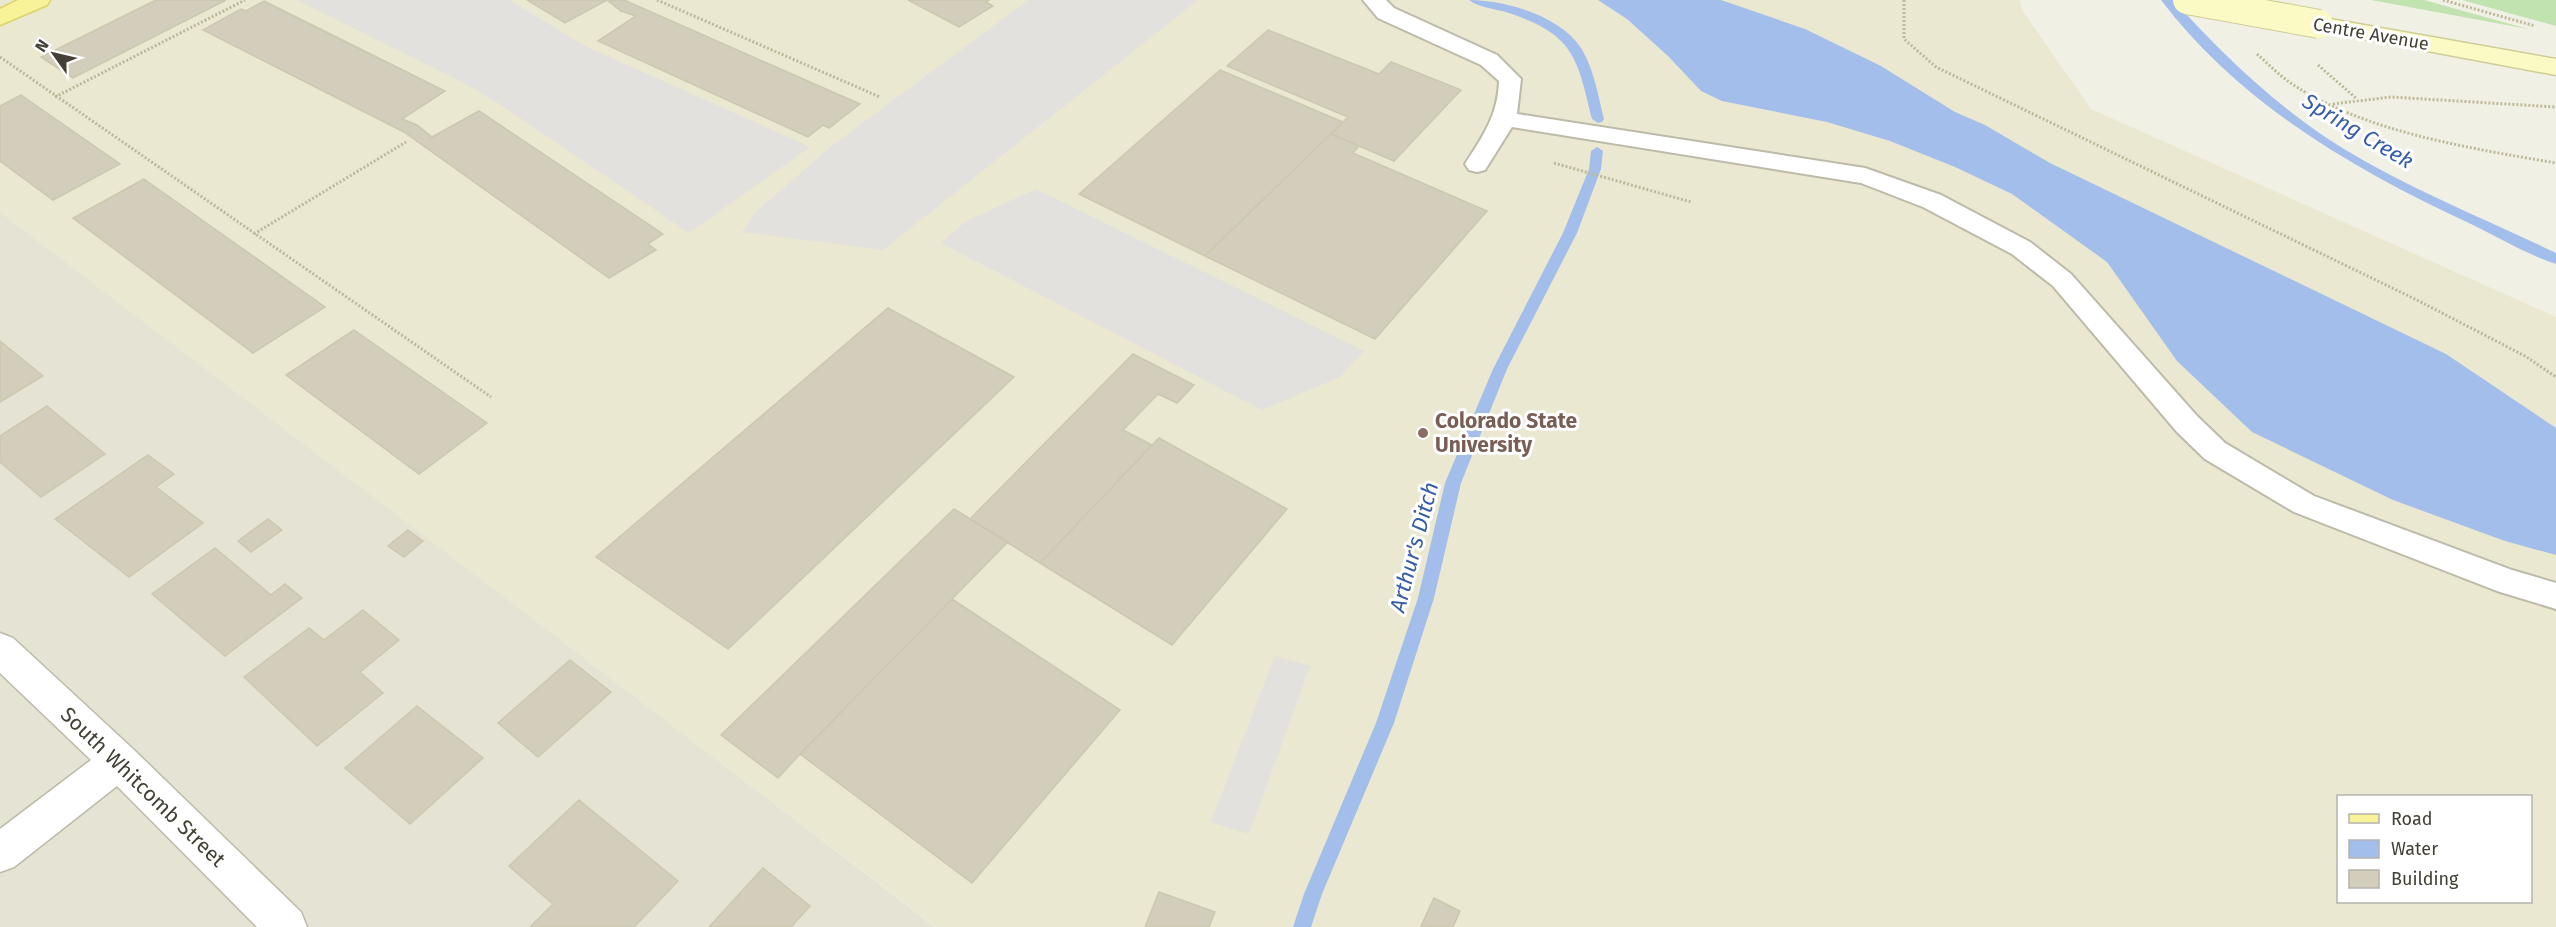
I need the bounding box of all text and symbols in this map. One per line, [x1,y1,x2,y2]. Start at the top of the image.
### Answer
street label: Centre Avenue [2311,13,2431,55]
north arrow [24,24,84,84]
text: N [31,36,53,56]
water label: Spring Creek [2297,87,2418,175]
place label: Colorado State University [1435,408,1577,458]
marker: Colorado State University [1416,426,1430,440]
water label: Arthur's Ditch [1383,479,1444,616]
street label: South Whitcomb Street [55,702,231,873]
legend [2337,795,2532,903]
text: Road [2391,808,2433,830]
text: Water [2391,838,2438,860]
text: Building [2391,868,2459,890]

